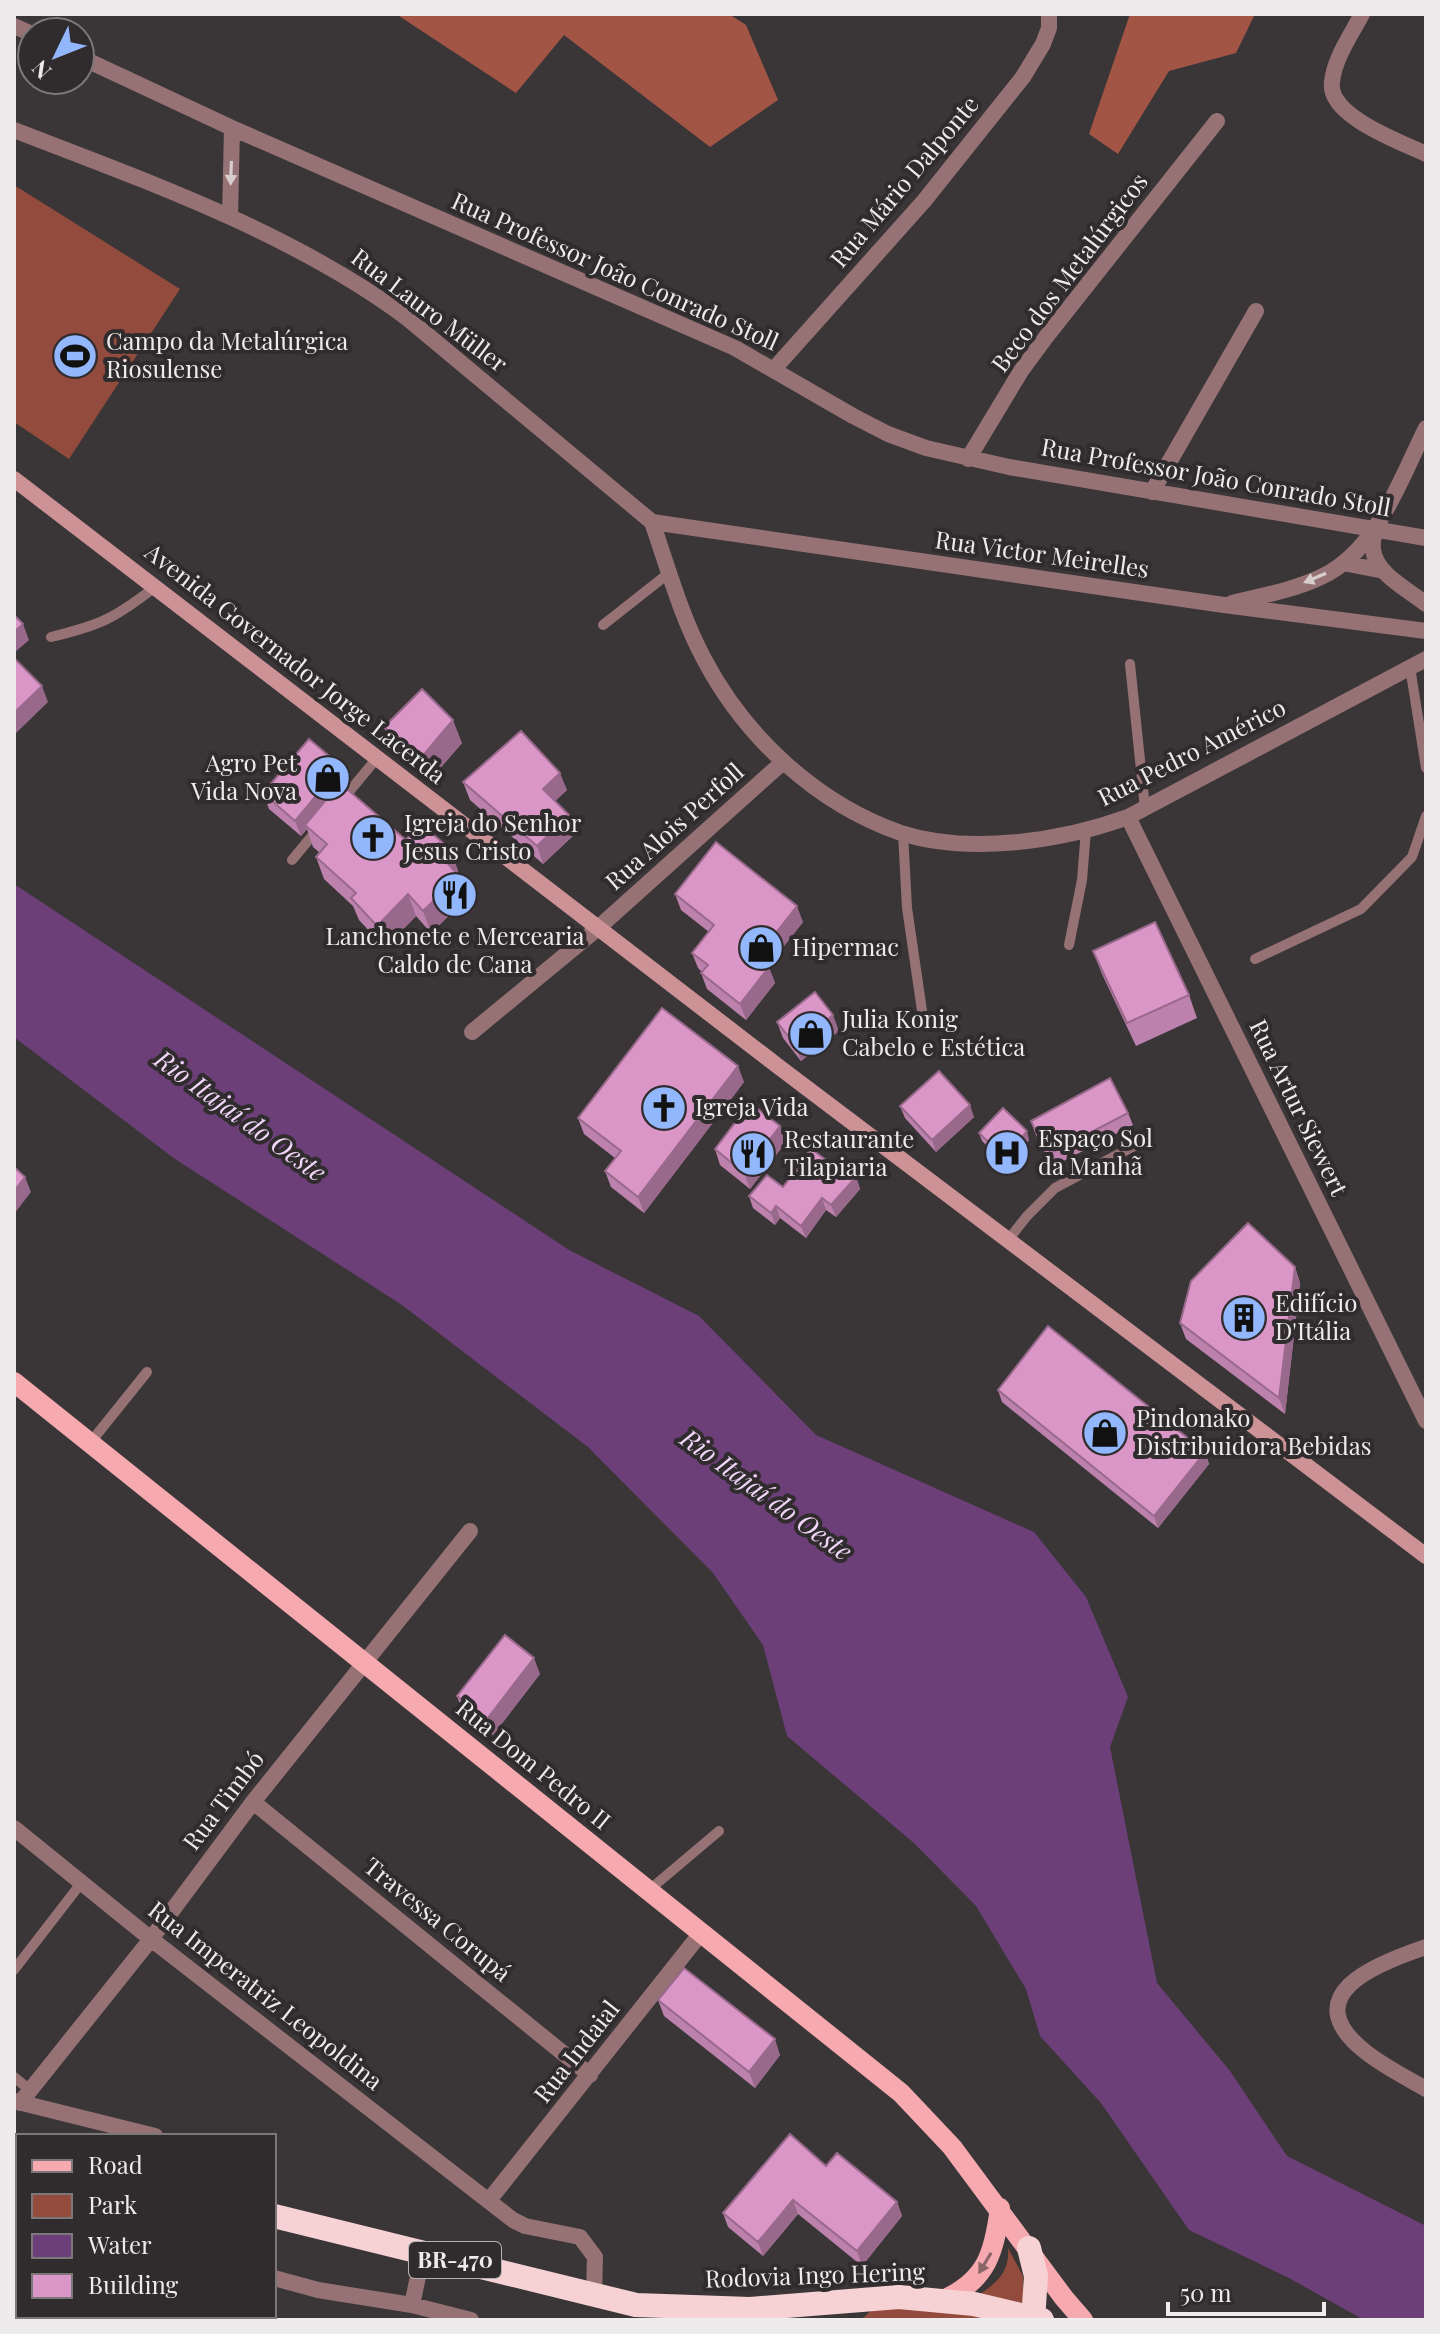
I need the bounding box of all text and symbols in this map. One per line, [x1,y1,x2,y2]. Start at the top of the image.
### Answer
north arrow [16,16,96,96]
text: N [24,54,57,86]
street label: Rua Mário Dalponte [822,88,985,273]
one-way arrow [225,161,237,186]
street label: Beco dos Metalúrgicos [983,166,1154,378]
street label: Rua Professor João Conrado Stoll [447,183,784,357]
street label: Rua Lauro Müller [346,240,515,379]
place label: Campo da Metalúrgica Riosulense [106,324,348,384]
sports icon: Campo da Metalúrgica Riosulense [51,332,99,380]
street label: Rua Professor João Conrado Stoll [1039,430,1394,523]
street label: Rua Victor Meirelles [933,522,1151,584]
street label: Avenida Governador Jorge Lacerda [139,534,453,790]
one-way arrow [1303,572,1327,585]
street label: Rua Pedro Américo [1092,690,1290,812]
place label: Agro Pet Vida Nova [190,746,297,806]
shop icon: Agro Pet Vida Nova [304,754,352,802]
street label: Rua Alois Perfoll [598,755,750,896]
place label: Igreja do Senhor Jesus Cristo [403,806,582,866]
church icon: Igreja do Senhor Jesus Cristo [349,814,397,862]
restaurant icon: Lanchonete e Mercearia Caldo de Cana [431,871,479,919]
place label: Lanchonete e Mercearia Caldo de Cana [326,919,584,979]
shop icon: Hipermac [737,924,785,972]
place label: Hipermac [792,930,899,962]
place label: Julia Konig Cabelo e Estética [841,1002,1025,1062]
shop icon: Julia Konig Cabelo e Estética [787,1010,835,1058]
street label: Rua Artur Siewert [1243,1014,1357,1201]
water label: Rio Itajaí do Oeste [147,1040,334,1189]
church icon: Igreja Vida [640,1084,688,1132]
place label: Igreja Vida [695,1090,809,1122]
place label: Espaço Sol da Manhã [1038,1121,1153,1181]
place label: Restaurante Tilapiaria [784,1122,914,1182]
hospital icon: Espaço Sol da Manhã [983,1129,1031,1177]
restaurant icon: Restaurante Tilapiaria [729,1130,777,1178]
place label: Edifício D'Itália [1275,1286,1357,1346]
building icon: Edifício D'Itália [1220,1294,1268,1342]
place label: Pindonako Distribuidora Bebidas [1136,1401,1372,1461]
shop icon: Pindonako Distribuidora Bebidas [1081,1409,1129,1457]
water label: Rio Itajaí do Oeste [673,1419,860,1568]
street label: Rua Dom Pedro II [450,1691,618,1836]
street label: Rua Timbó [175,1744,270,1856]
street label: Travessa Corupá [358,1849,518,1988]
street label: Rua Imperatriz Leopoldina [142,1893,390,2096]
street label: Rua Indaial [525,1993,625,2108]
legend [16,2134,276,2318]
text: Road [88,2148,143,2180]
text: Park [88,2188,138,2220]
text: Water [87,2228,152,2260]
road number: BR-470 [409,2242,501,2278]
one-way arrow [979,2252,993,2274]
street label: Rodovia Ingo Hering [704,2254,926,2294]
scale bar [1168,2266,1324,2316]
text: Building [88,2268,179,2300]
text: 50 m [1180,2276,1232,2308]

